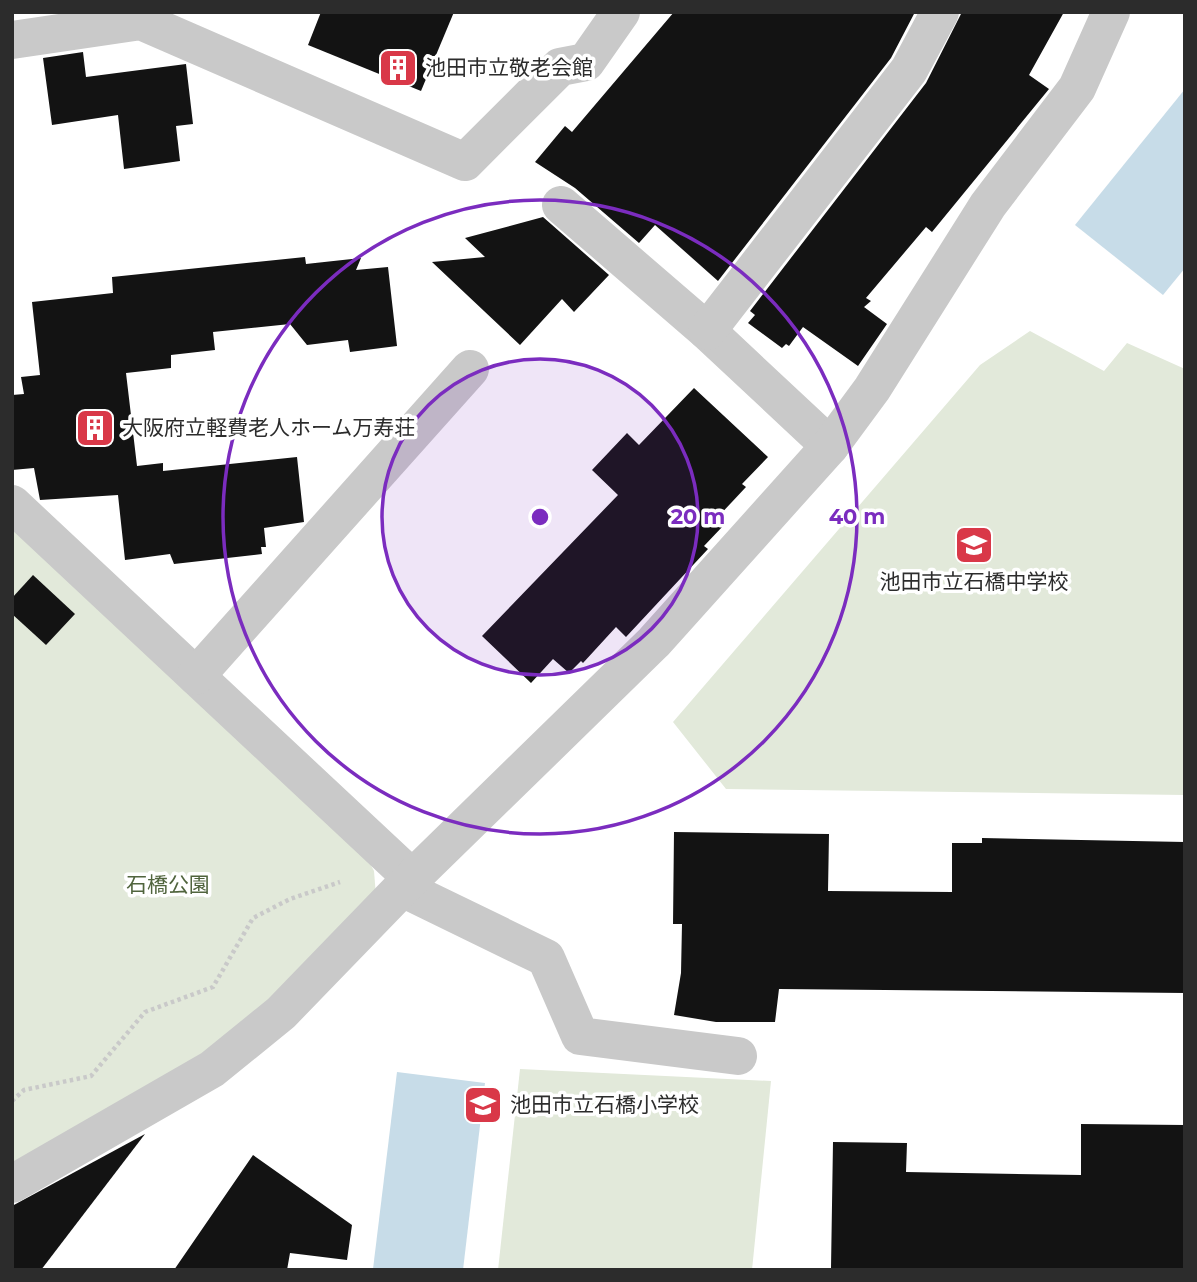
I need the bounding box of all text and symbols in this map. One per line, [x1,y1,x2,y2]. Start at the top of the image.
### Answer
building icon: 池田市立敬老会館 [377,47,419,89]
place label: 池田市立敬老会館 [425,55,593,80]
building icon: 大阪府立軽費老人ホーム万寿荘 [74,407,116,449]
place label: 大阪府立軽費老人ホーム万寿荘 [122,415,415,440]
text: 20 m [671,504,725,529]
text: 40 m [829,504,885,529]
centre of rings [528,505,552,529]
school or university icon: 池田市立石橋中学校 [953,524,995,566]
place label: 池田市立石橋中学校 [880,569,1069,594]
park label: 石橋公園 [126,872,210,897]
school or university icon: 池田市立石橋小学校 [462,1084,504,1126]
place label: 池田市立石橋小学校 [510,1092,699,1117]

